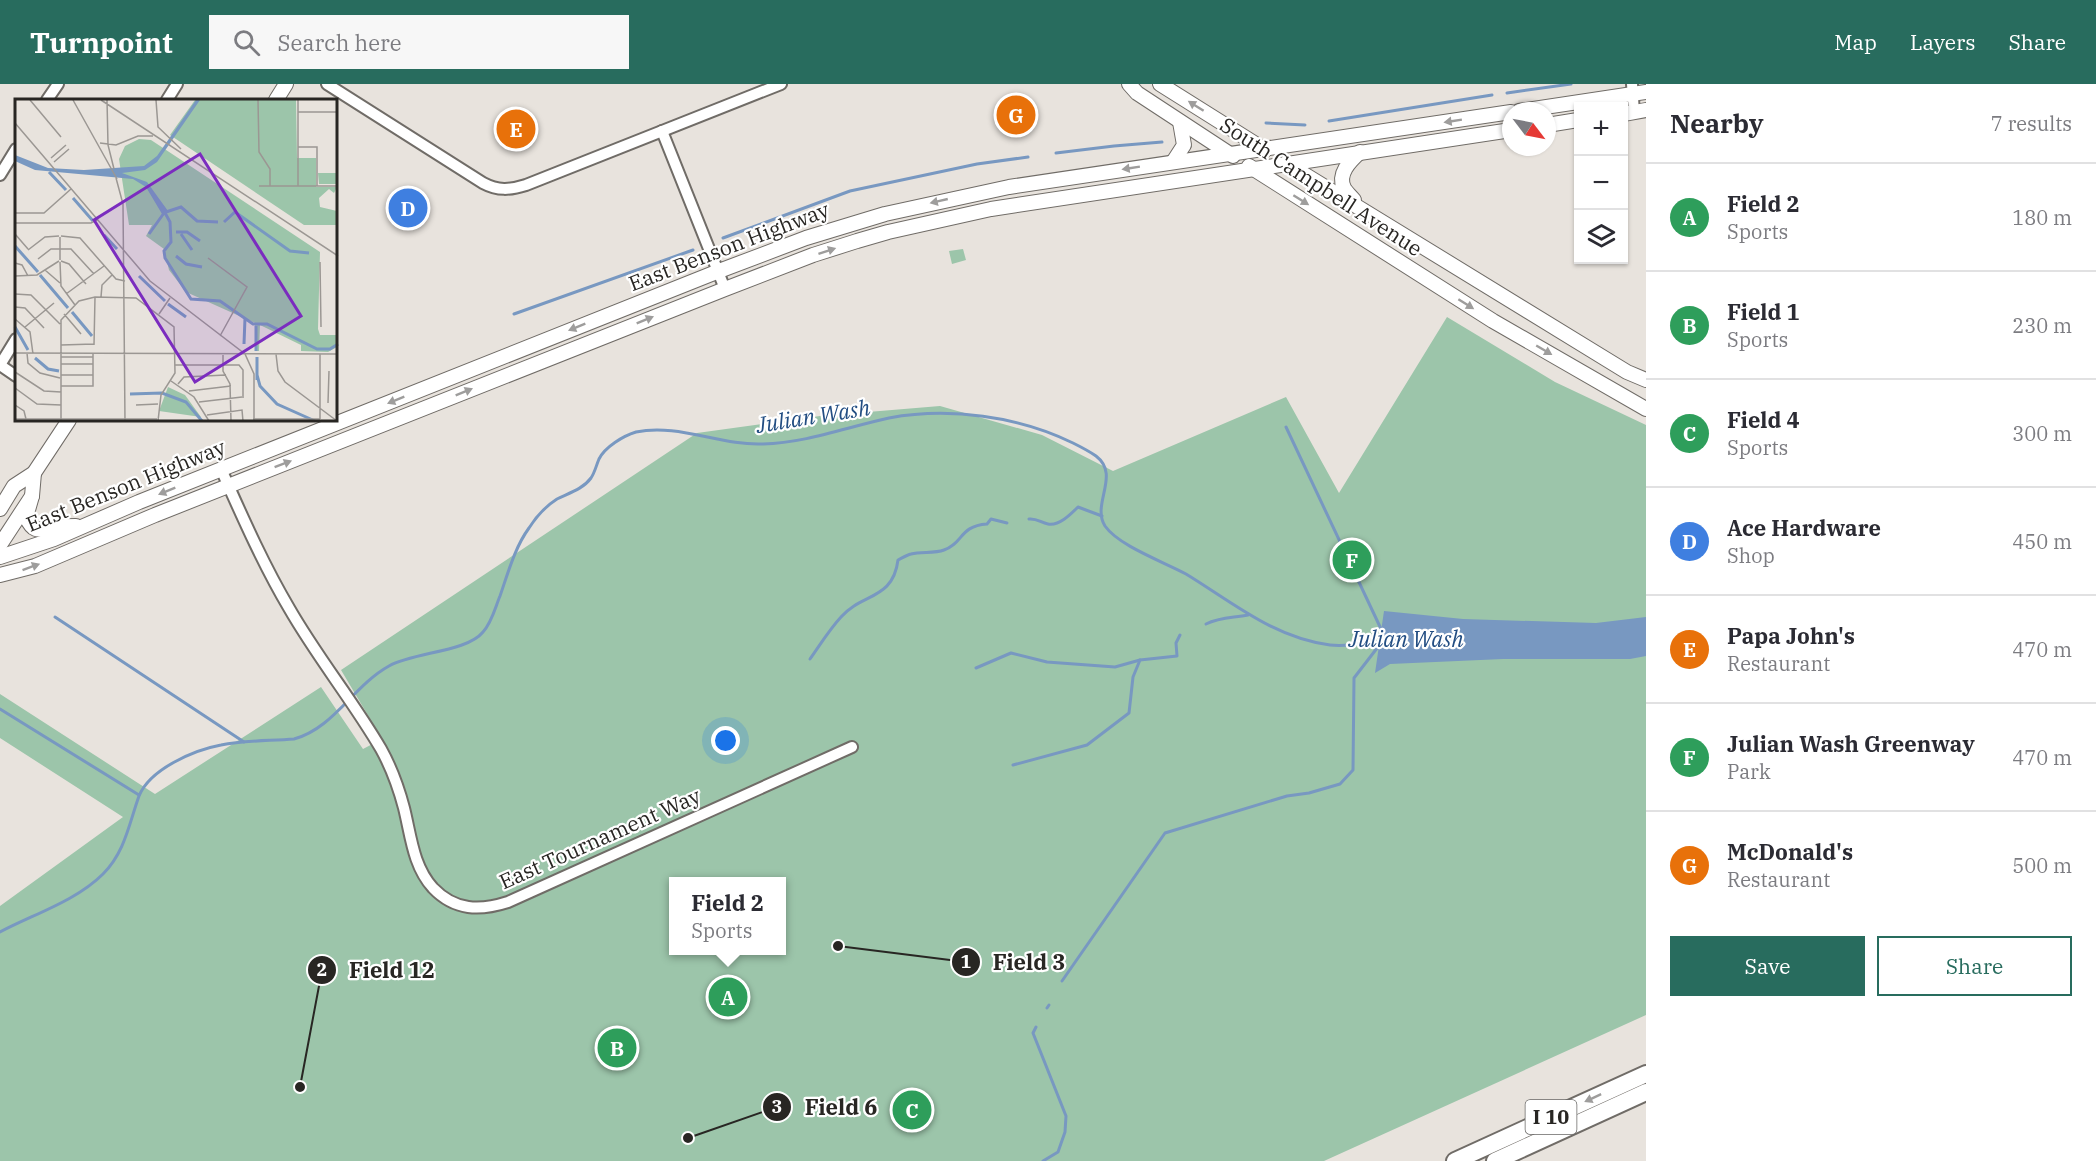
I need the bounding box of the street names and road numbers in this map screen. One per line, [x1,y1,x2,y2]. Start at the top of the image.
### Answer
street label: South Campbell Avenue [1215,110,1428,262]
street label: East Benson Highway [624,195,834,297]
street label: East Benson Highway [22,432,230,538]
street label: East Tournament Way [495,781,705,895]
road number: I 10 [1526,1100,1576,1134]

